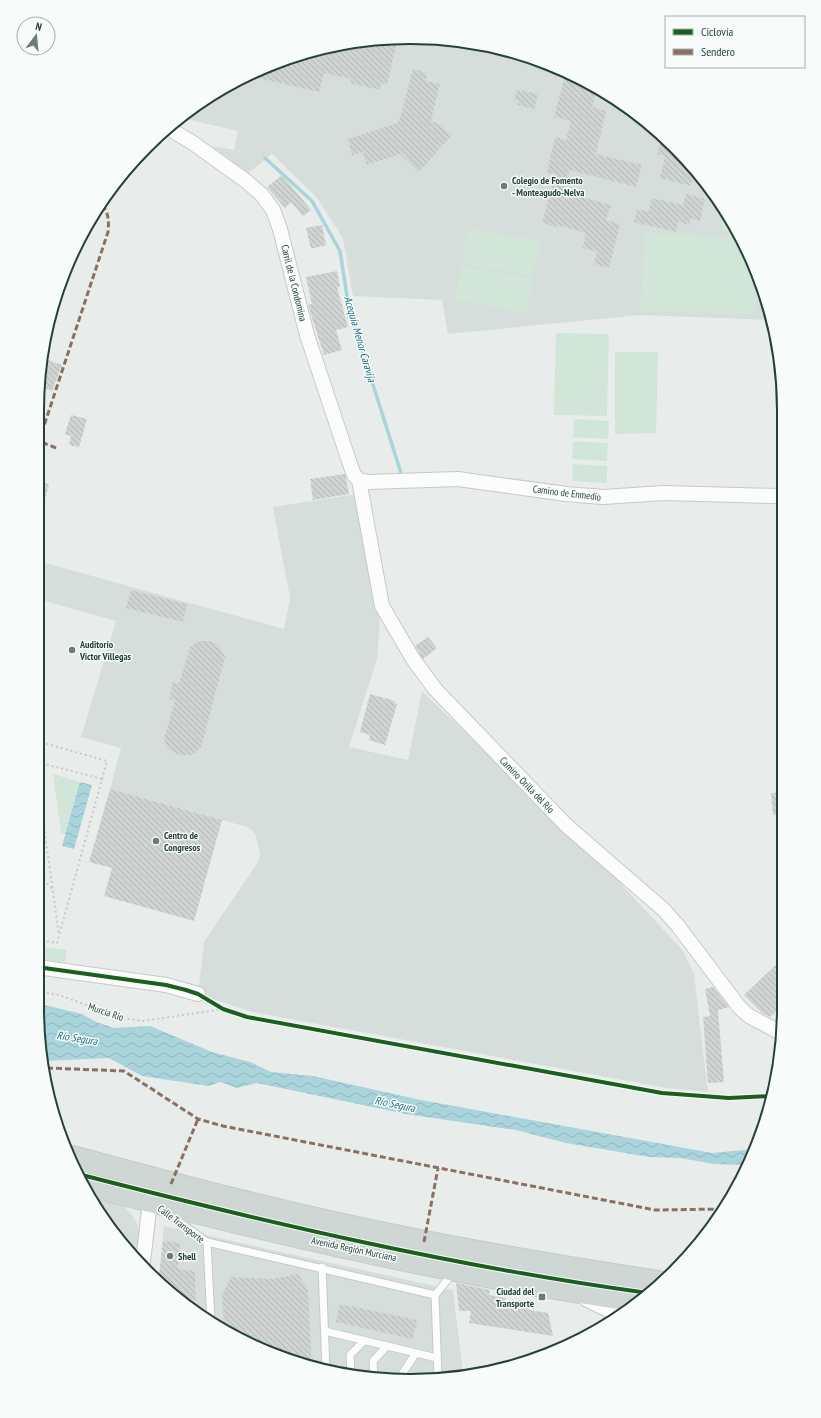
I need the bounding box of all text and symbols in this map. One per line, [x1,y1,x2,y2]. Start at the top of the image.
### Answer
north arrow [16,16,56,56]
legend [665,16,805,68]
text: N [34,19,44,34]
text: Ciclovía [701,24,733,39]
text: Sendero [701,44,735,59]
place label: Colegio de Fomento - Monteagudo-Nelva [512,174,584,199]
marker: Colegio de Fomento - Monteagudo-Nelva [499,181,509,191]
street label: Carril de la Condomina [278,243,310,323]
water label: Acequia Menor Caravija [341,295,379,384]
street label: Camino de Enmedio [532,482,602,504]
place label: Auditorio Víctor Villegas [79,638,132,663]
marker: Auditorio Víctor Villegas [67,645,77,655]
street label: Camino Orilla del Río [497,754,557,816]
place label: Centro de Congresos [164,829,201,854]
marker: Centro de Congresos [151,836,161,846]
street label: Murcia Río [87,1000,125,1024]
water label: Río Segura [56,1028,99,1048]
water label: Río Segura [374,1093,417,1115]
street label: Calle Transporte [155,1202,207,1246]
street label: Avenida Región Murciana [310,1234,398,1264]
place label: Shell [178,1250,197,1263]
marker: Shell [165,1251,175,1261]
place label: Ciudad del Transporte [496,1285,535,1310]
marker: Ciudad del Transporte [537,1292,547,1302]

